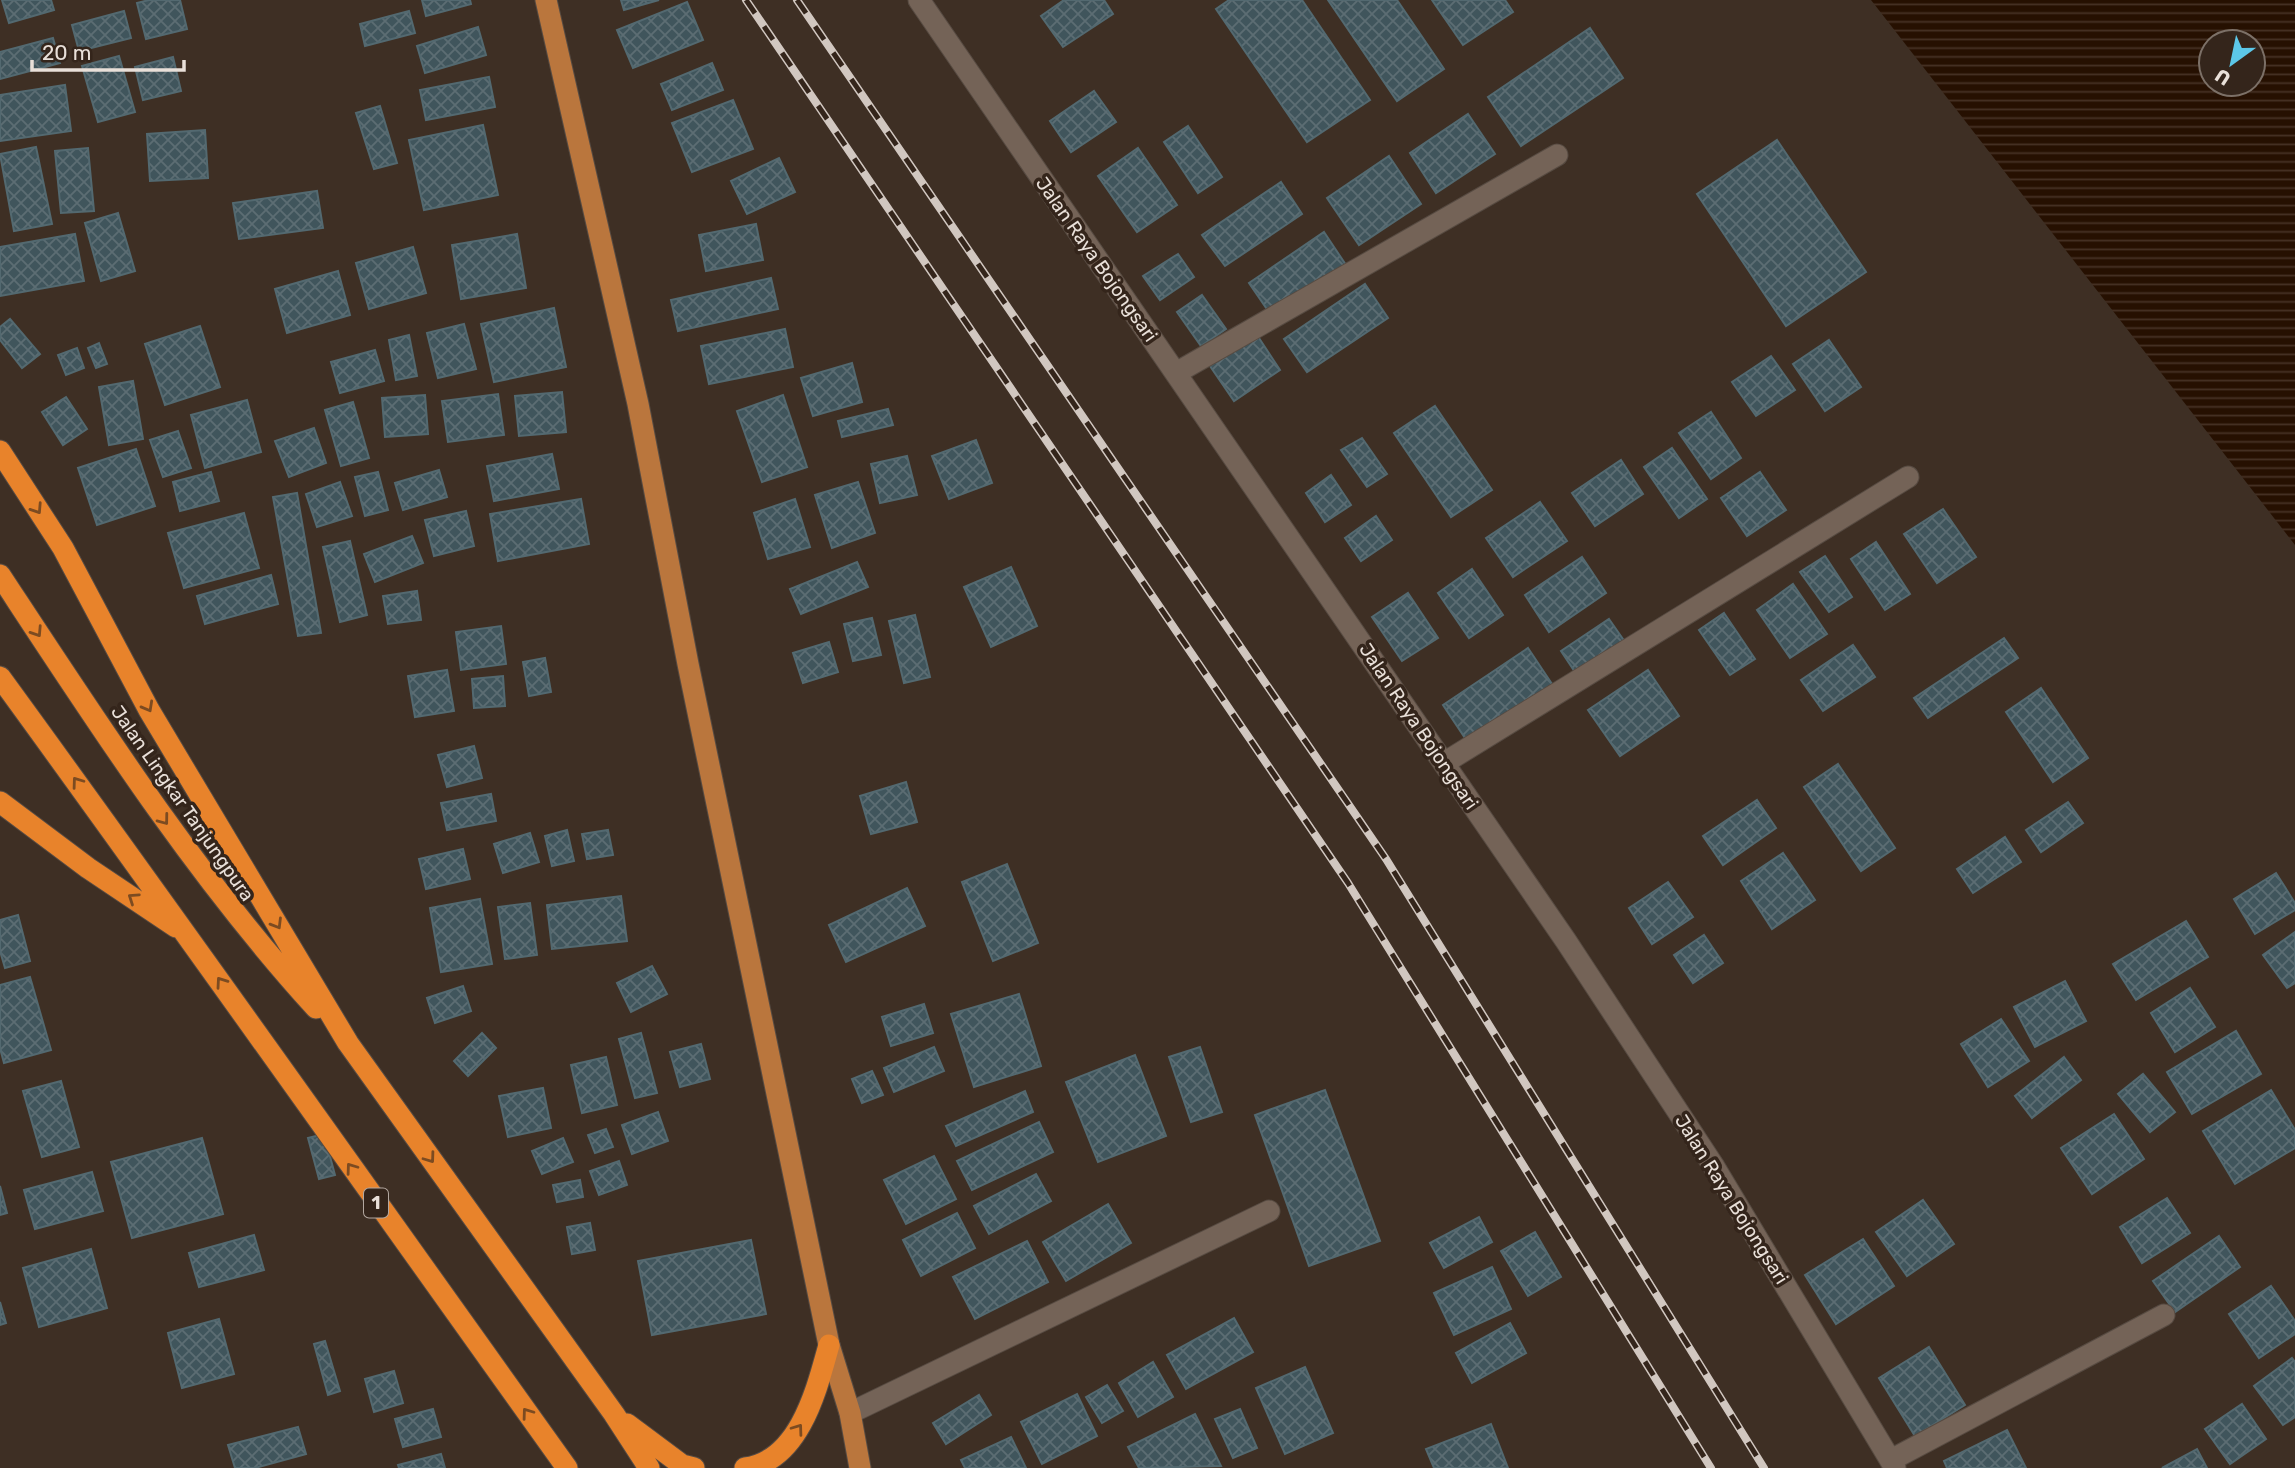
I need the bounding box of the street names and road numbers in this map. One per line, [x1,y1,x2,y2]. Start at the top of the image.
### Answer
street label: Jalan Raya Bojongsari [1031,172,1162,346]
street label: Jalan Raya Bojongsari [1354,639,1483,814]
street label: Jalan Lingkar Tanjungpura [106,701,259,906]
street label: Jalan Raya Bojongsari [1670,1110,1793,1288]
road number: 1 [364,1188,388,1218]

